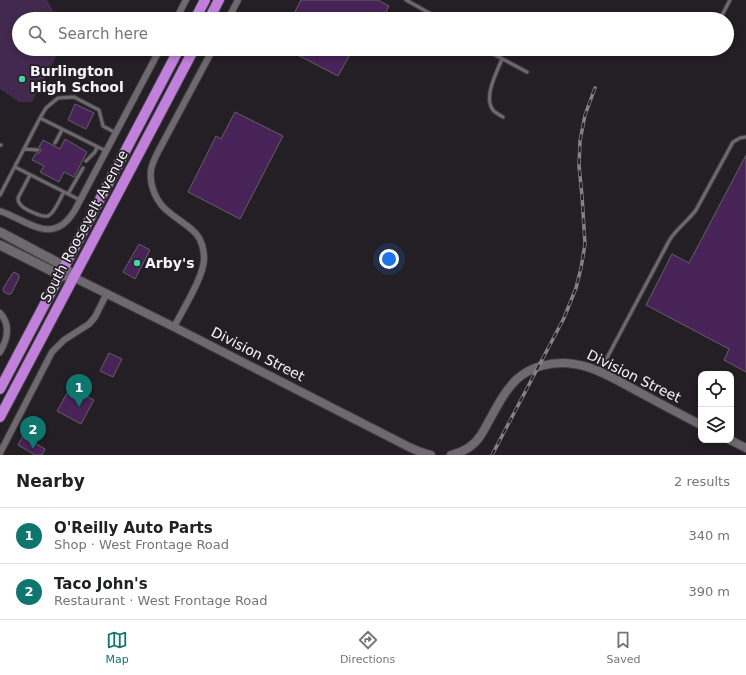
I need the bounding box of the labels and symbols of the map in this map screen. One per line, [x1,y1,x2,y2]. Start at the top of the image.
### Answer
place label: Burlington High School [30,63,124,95]
marker: Burlington High School [17,74,27,84]
street label: South Roosevelt Avenue [37,147,131,305]
your location [379,249,399,269]
place label: Arby's [145,255,195,271]
marker: Arby's [132,258,142,268]
street label: Division Street [209,324,308,385]
street label: Division Street [584,346,684,406]
pin: 1 [66,374,92,407]
pin: 2 [20,416,46,449]

